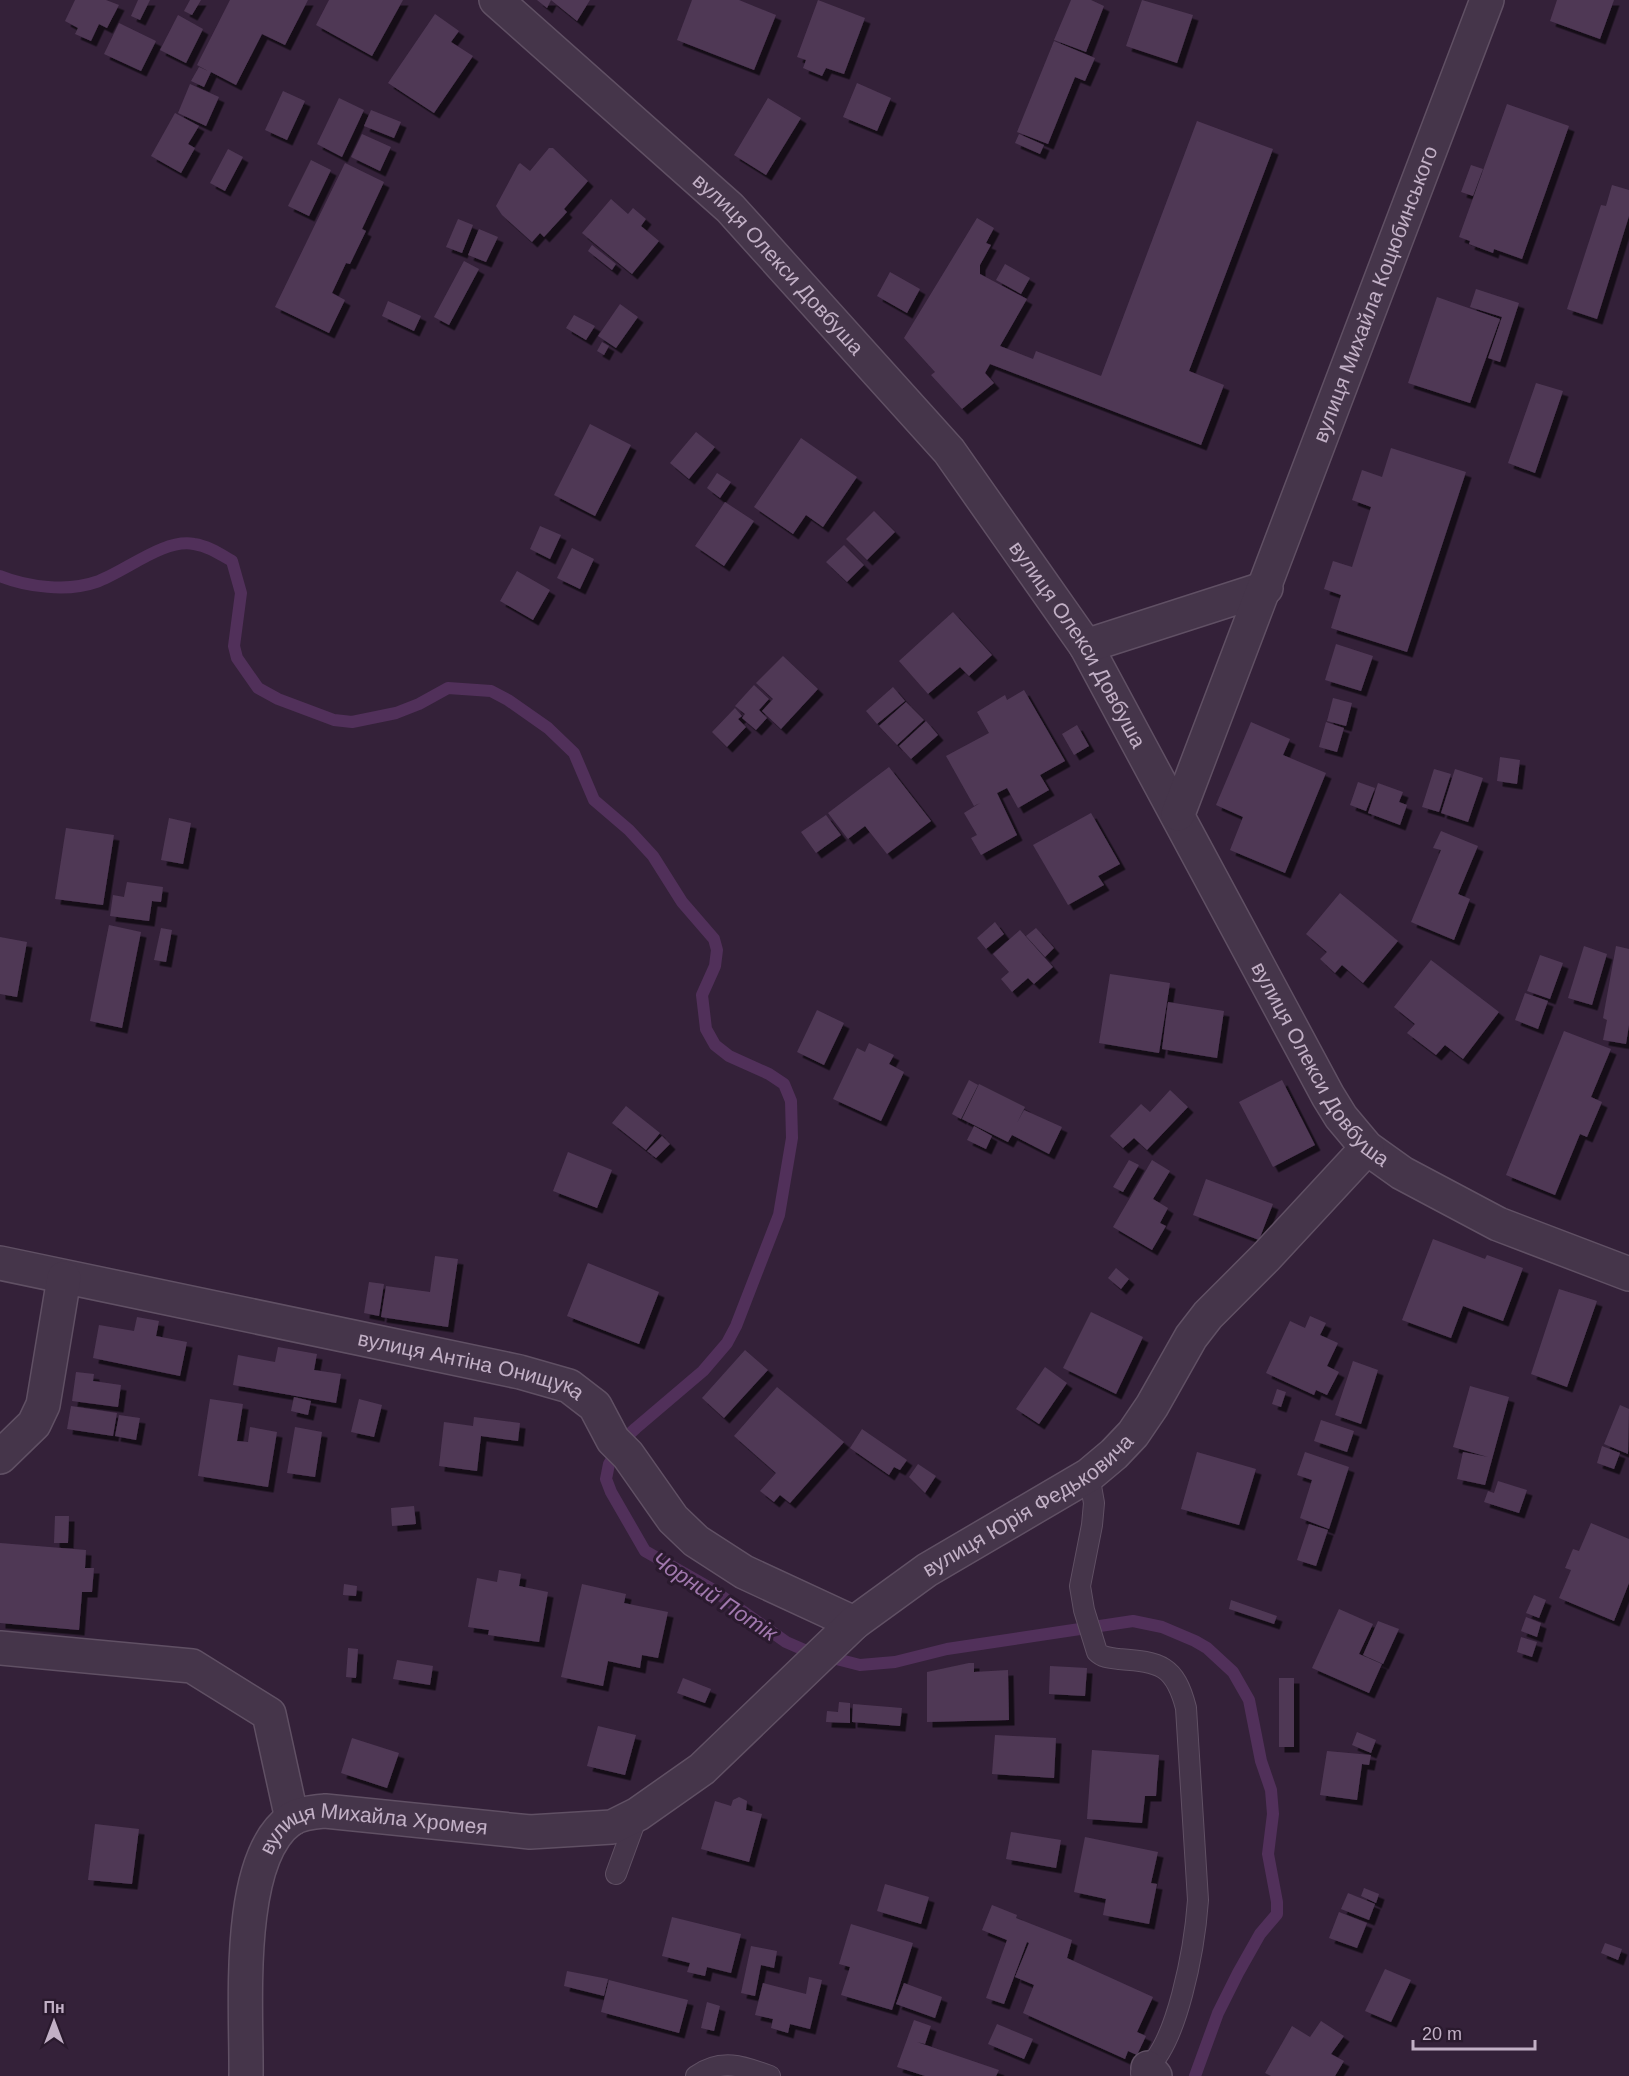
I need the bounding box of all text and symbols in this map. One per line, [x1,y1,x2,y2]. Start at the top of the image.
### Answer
street label: вулиця Михайла Коцюбинського [1308,143,1442,445]
street label: вулиця Олекси Довбуша [689,169,869,359]
street label: вулиця Олекси Довбуша [1005,537,1151,752]
street label: вулиця Олекси Довбуша [1247,958,1394,1171]
street label: вулиця Антіна Онищука [356,1326,589,1405]
street label: вулиця Юрія Федьковича [918,1429,1138,1581]
water label: Чорний Потік [648,1547,783,1647]
street label: вулиця Михайла Хромея [255,1799,489,1858]
north arrow [24,1992,84,2052]
text: Пн [43,1999,65,2016]
scale bar [1413,2013,1534,2051]
text: 20 m [1422,2024,1462,2044]

